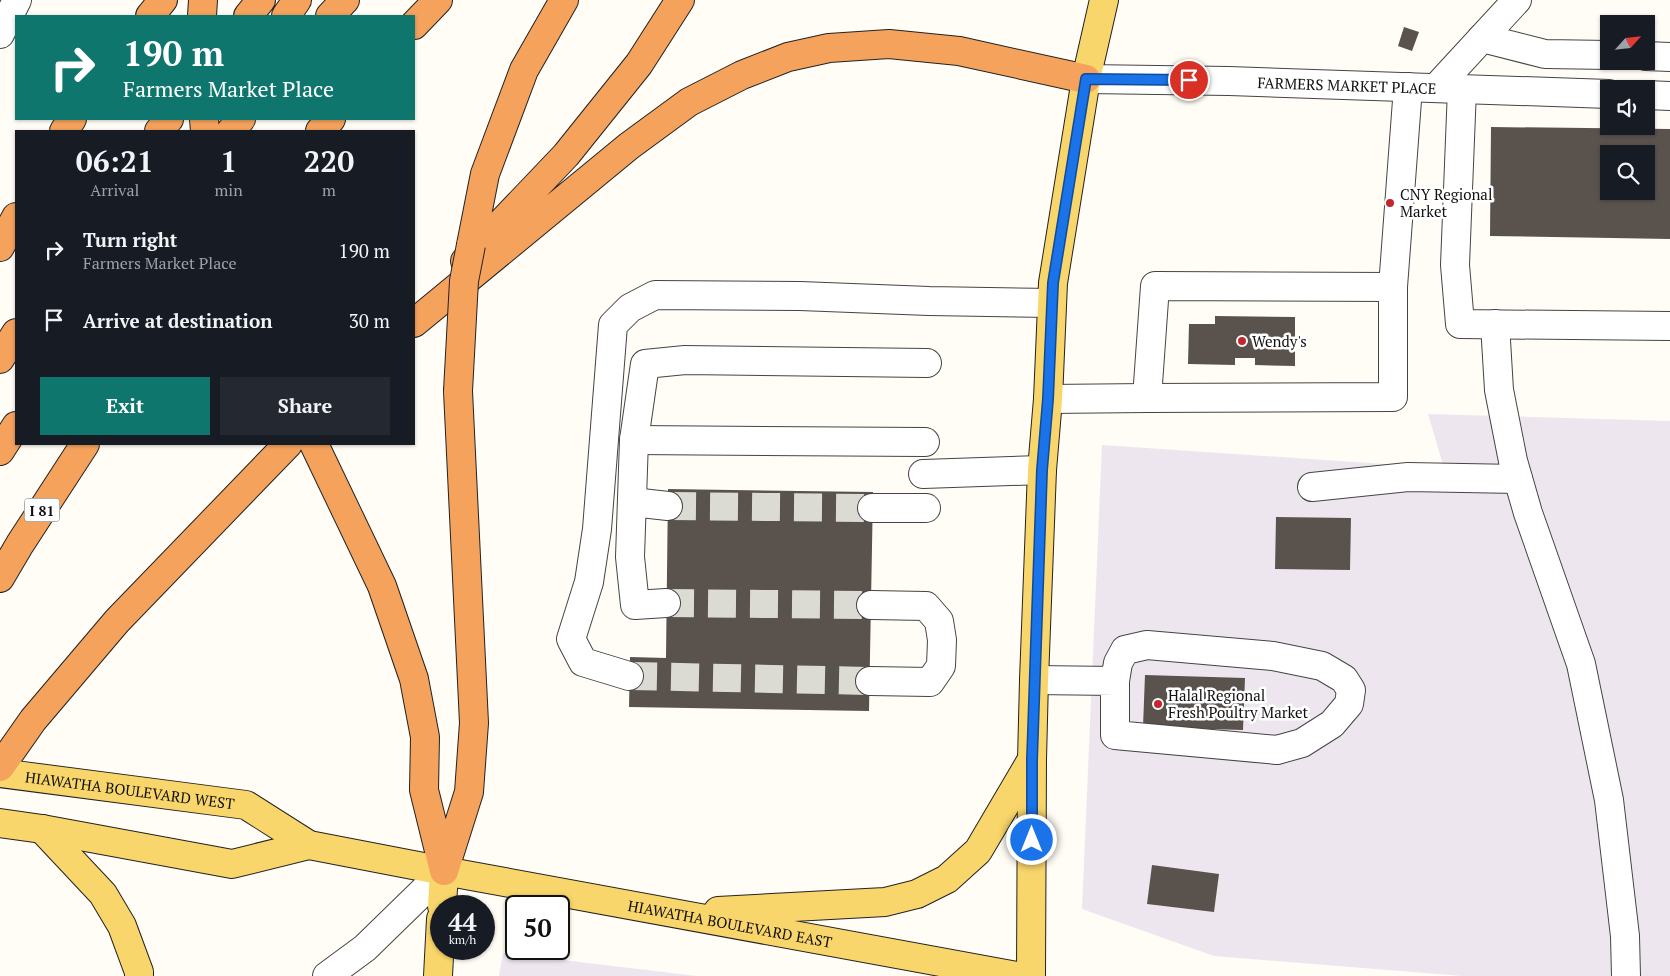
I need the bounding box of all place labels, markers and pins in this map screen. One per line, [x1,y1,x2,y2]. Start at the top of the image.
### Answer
pin [1168,59,1210,101]
place label: CNY Regional Market [1400,184,1492,221]
marker: CNY Regional Market [1384,197,1396,209]
place label: Wendy's [1252,331,1307,351]
marker: Wendy's [1236,335,1248,347]
place label: Halal Regional Fresh Poultry Market [1168,685,1309,722]
marker: Halal Regional Fresh Poultry Market [1152,698,1164,710]

